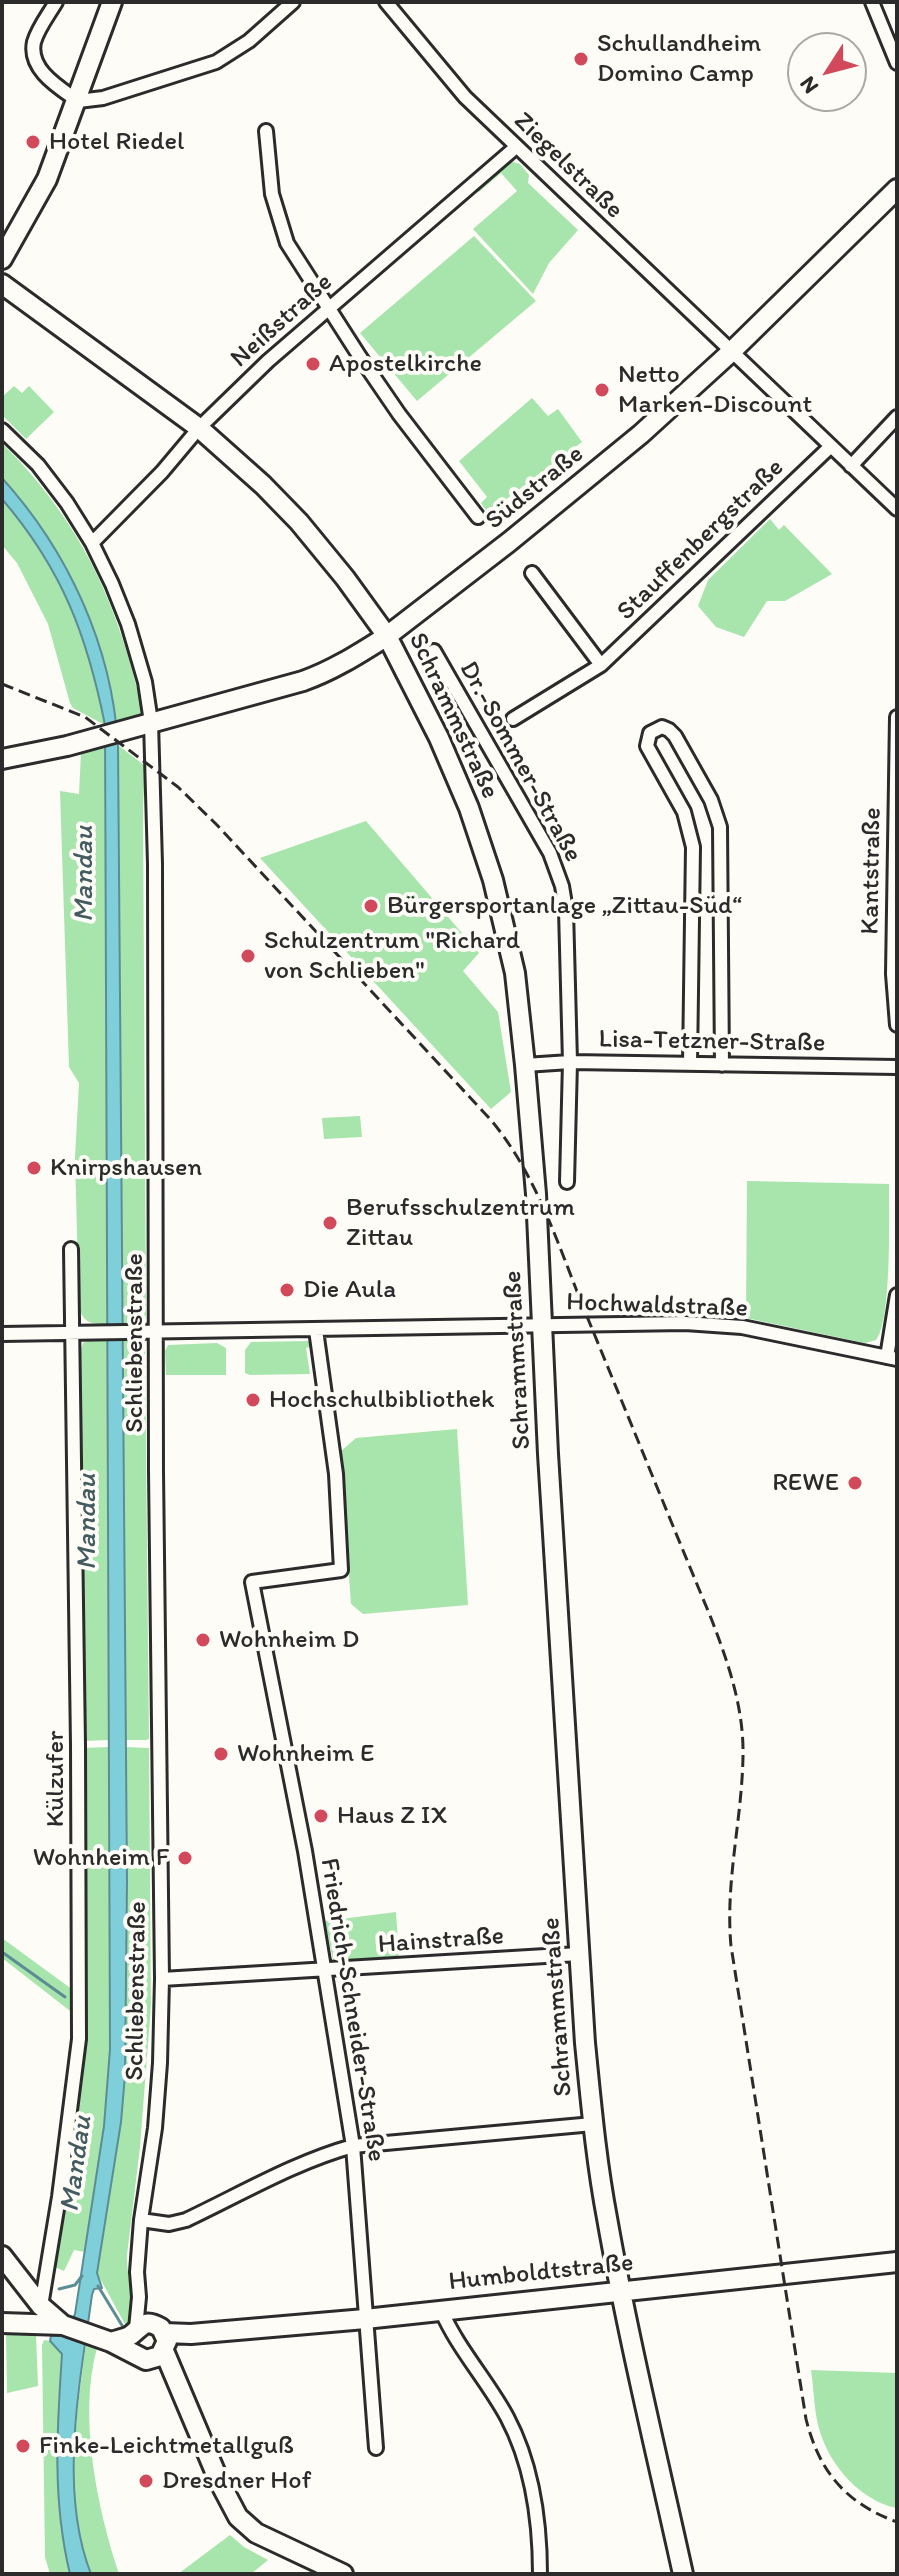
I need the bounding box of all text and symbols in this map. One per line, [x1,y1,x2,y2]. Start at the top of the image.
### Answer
place label: Schullandheim Domino Camp [597,28,761,90]
north arrow [787,32,867,112]
marker: Schullandheim Domino Camp [572,50,590,68]
text: N [794,71,824,99]
street label: Ziegelstraße [507,106,629,226]
place label: Hotel Riedel [49,126,184,158]
marker: Hotel Riedel [24,133,42,151]
street label: Neißstraße [225,267,339,375]
place label: Apostelkirche [329,348,482,380]
marker: Apostelkirche [304,355,322,373]
place label: Netto Marken-Discount [618,359,812,420]
marker: Netto Marken-Discount [593,381,611,399]
street label: Südstraße [480,439,590,537]
street label: Stauffenbergstraße [611,453,791,627]
street label: Schrammstraße [401,628,505,804]
street label: Dr.-Sommer-Straße [452,656,588,868]
street label: Kantstraße [855,807,889,935]
water label: Mandau [68,826,102,922]
place label: Bürgersportanlage „Zittau-Süd“ [387,890,742,922]
marker: Bürgersportanlage „Zittau-Süd“ [362,897,380,915]
place label: Schulzentrum "Richard von Schlieben" [264,925,520,986]
marker: Schulzentrum "Richard von Schlieben" [239,947,257,965]
street label: Lisa-Tetzner-Straße [598,1024,826,1060]
place label: Knirpshausen [50,1152,202,1184]
marker: Knirpshausen [25,1159,43,1177]
place label: Berufsschulzentrum Zittau [346,1192,575,1254]
marker: Berufsschulzentrum Zittau [321,1214,339,1232]
street label: Schliebenstraße [119,1253,151,1433]
street label: Schrammstraße [498,1270,538,1450]
place label: Die Aula [303,1274,396,1306]
marker: Die Aula [278,1281,296,1299]
street label: Hochwaldstraße [566,1287,748,1325]
place label: Hochschulbibliothek [269,1384,494,1416]
marker: Hochschulbibliothek [244,1391,262,1409]
place label: REWE [772,1467,839,1499]
water label: Mandau [71,1474,105,1570]
marker: REWE [846,1474,864,1492]
place label: Wohnheim D [219,1624,359,1656]
marker: Wohnheim D [194,1631,212,1649]
street label: Külzufer [40,1731,72,1827]
place label: Wohnheim E [237,1738,374,1770]
marker: Wohnheim E [212,1745,230,1763]
place label: Haus Z IX [337,1800,447,1832]
marker: Haus Z IX [312,1807,330,1825]
place label: Wohnheim F [33,1842,169,1874]
marker: Wohnheim F [176,1849,194,1867]
street label: Friedrich-Schneider-Straße [313,1856,391,2164]
street label: Schliebenstraße [120,1901,154,2081]
street label: Schrammstraße [536,1916,580,2098]
street label: Hainstraße [377,1921,505,1961]
water label: Mandau [54,2114,100,2214]
street label: Humboldtstraße [447,2248,635,2298]
place label: Finke-Leichtmetallguß [39,2430,294,2462]
marker: Finke-Leichtmetallguß [14,2437,32,2455]
place label: Dresdner Hof [162,2465,311,2497]
marker: Dresdner Hof [137,2472,155,2490]

